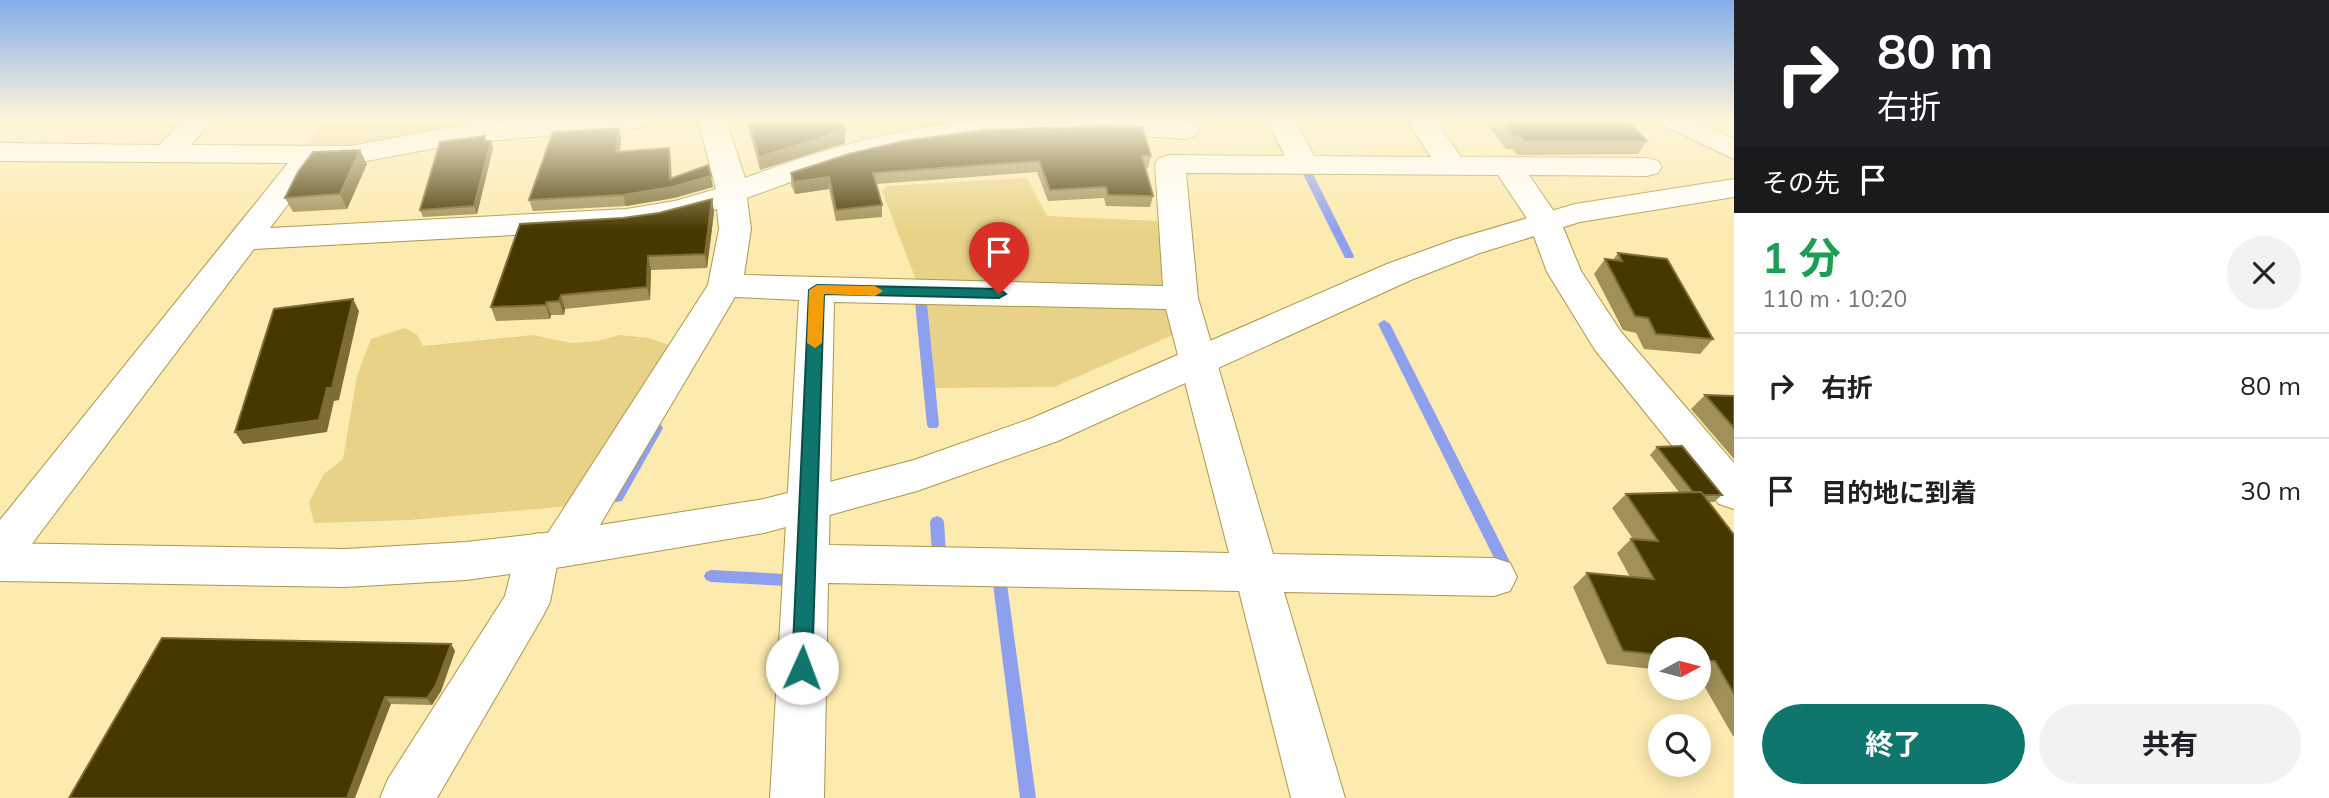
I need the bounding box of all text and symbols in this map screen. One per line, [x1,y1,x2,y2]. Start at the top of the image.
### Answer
text: 80 m [1877,20,1993,81]
icon: right [1762,28,1853,119]
text: 右折 [1877,86,1941,126]
icon: arrive [1854,161,1892,199]
text: その先 [1762,166,1840,199]
pin [969,222,1029,294]
text: 1 分 [1762,231,1841,284]
icon: arrive [980,233,1018,271]
button: close [2227,236,2301,310]
text: 110 m · 10:20 [1762,284,1907,313]
icon: right [1762,367,1800,405]
text: 80 m [2240,369,2301,402]
text: 右折 [1821,371,1873,404]
icon: arrive [1762,472,1800,510]
text: 30 m [2240,474,2301,507]
text: 目的地に到着 [1821,476,1977,509]
position arrow [765,631,839,705]
north arrow [1648,637,1712,700]
map controls [1648,637,1711,777]
button: 終了 [1762,704,2025,784]
button: 共有 [2039,704,2301,784]
button: search [1648,714,1711,777]

